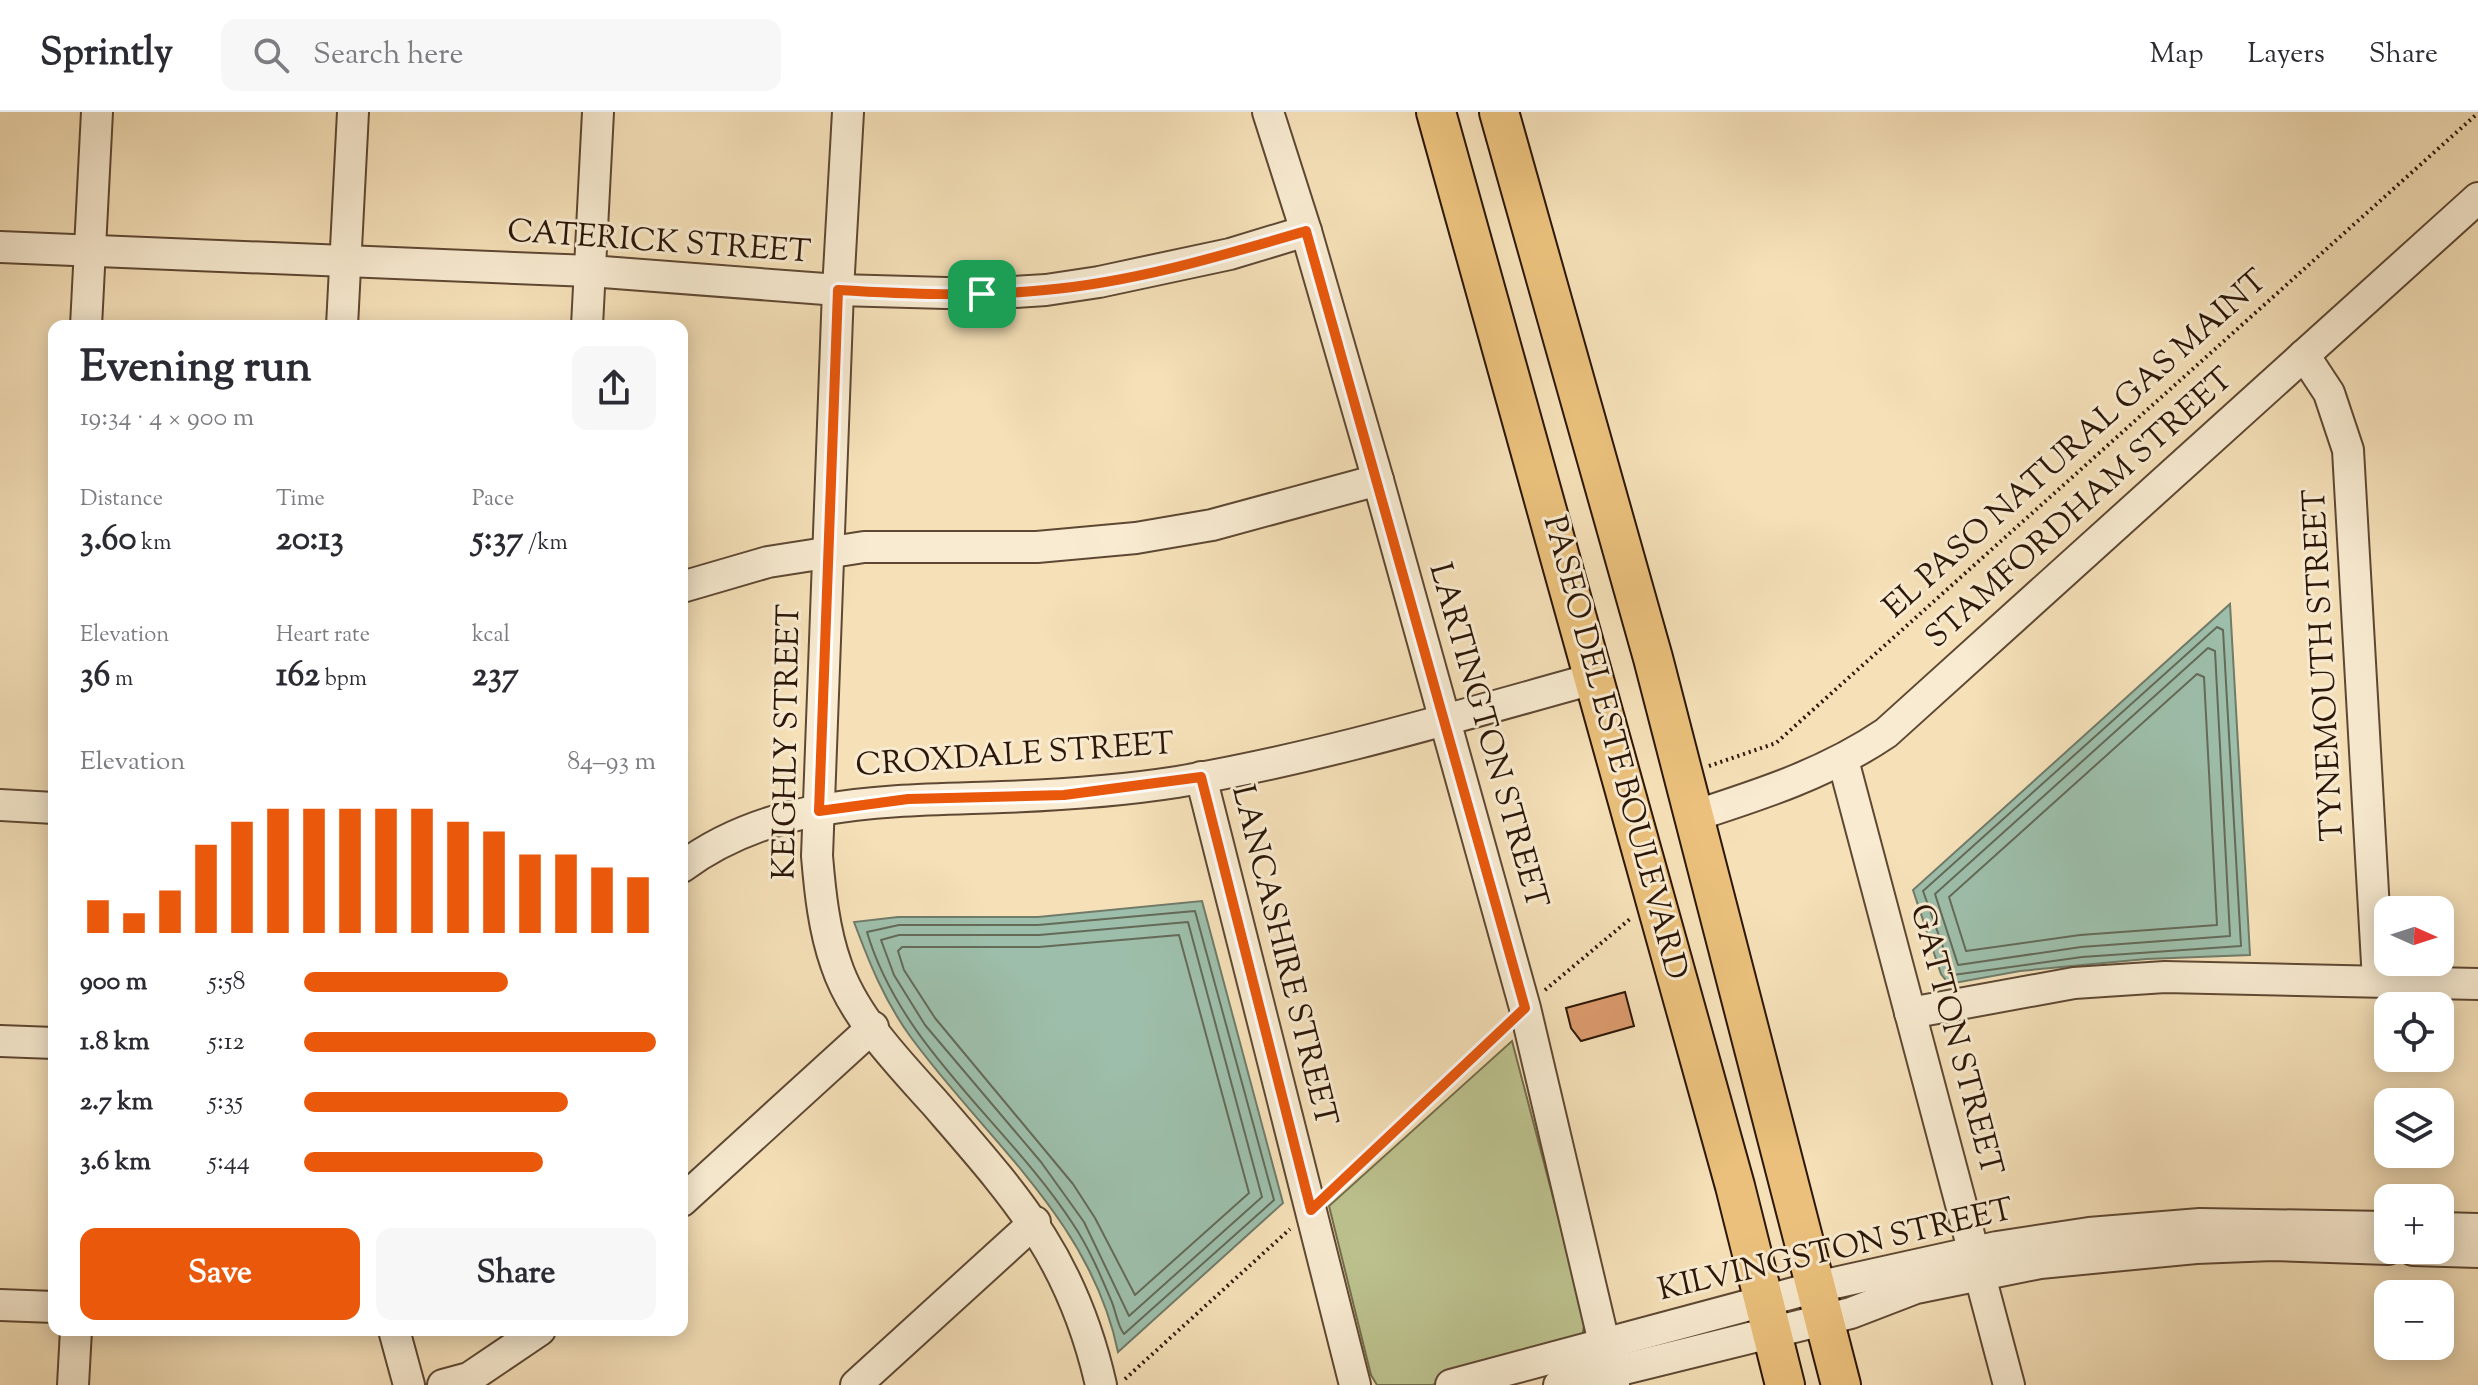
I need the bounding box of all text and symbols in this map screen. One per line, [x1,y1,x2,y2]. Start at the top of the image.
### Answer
search box [221,19,781,91]
text: Sprintly [40,28,173,82]
icon: search [249,33,293,77]
text: Search here [313,34,463,77]
text: Map [2150,35,2203,75]
text: Layers [2247,35,2325,75]
text: Share [2369,35,2438,75]
street label: CATERICK STREET [506,209,812,277]
pin [948,260,1016,328]
street label: EL PASO NATURAL GAS MAINT [1874,260,2278,630]
icon: arrive [960,272,1004,316]
text: Evening run [80,338,312,401]
button: share [572,346,656,430]
street label: STAMFORDHAM STREET [1916,358,2244,660]
text: 19:34 · 4 × 900 m [80,400,254,437]
text: Distance [80,484,163,516]
text: Time [276,484,325,516]
text: Pace [472,484,514,516]
street label: TYNEMOUTH STREET [2293,488,2357,842]
street label: PASEO DEL ESTE BOULEVARD [1530,511,1698,985]
text: 3.60 [80,516,137,565]
text: 20:13 [276,516,344,565]
text: 5:37 [472,516,523,565]
text: km [137,528,171,560]
text: /km [523,528,568,560]
street label: LARTINGTON STREET [1416,558,1558,914]
street label: KEIGHLY STREET [763,604,813,880]
text: Elevation [80,620,169,652]
text: Heart rate [276,620,370,652]
text: kcal [472,620,510,652]
text: 36 [80,652,110,701]
text: 162 [276,652,320,701]
text: 237 [472,652,519,701]
text: m [110,664,133,696]
text: bpm [320,664,367,696]
street label: CROXDALE STREET [854,722,1176,790]
text: Elevation [80,744,185,781]
text: 84–93 m [567,744,656,781]
street label: LANCASHIRE STREET [1218,780,1348,1132]
north arrow [2374,896,2454,976]
map controls [2374,896,2454,1360]
street label: GATTON STREET [1897,899,2013,1181]
text: 900 m [80,964,147,1001]
text: 5:58 [208,964,246,1001]
button: locate [2374,992,2454,1072]
text: 1.8 km [80,1024,150,1061]
text: 5:12 [208,1024,245,1061]
text: 2.7 km [80,1084,153,1121]
text: 5:35 [208,1084,243,1121]
button: layers [2374,1088,2454,1168]
text: 3.6 km [80,1144,151,1181]
text: 5:44 [208,1144,250,1181]
button: + [2374,1184,2454,1264]
street label: KILVINGSTON STREET [1654,1188,2018,1314]
button: Save [80,1228,360,1320]
button: Share [376,1228,656,1320]
button: − [2374,1280,2454,1360]

